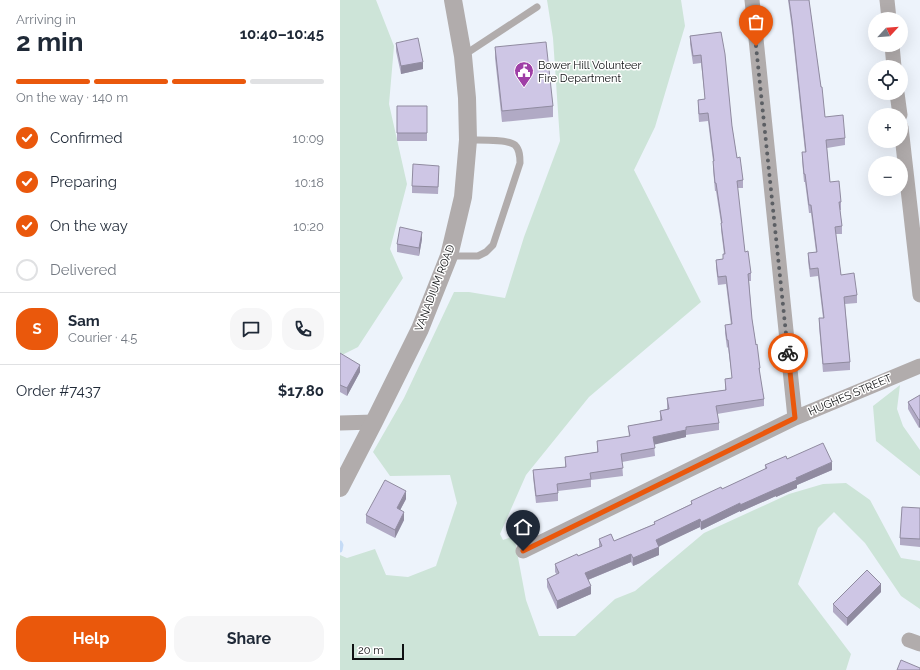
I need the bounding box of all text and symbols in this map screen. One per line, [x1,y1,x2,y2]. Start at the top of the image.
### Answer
pin [739,5,773,46]
icon: bag [745,11,767,33]
text: Arriving in [16,12,76,27]
north arrow [868,12,908,52]
map controls [868,12,908,196]
text: 10:40–10:45 [240,25,324,43]
text: 2 min [16,27,83,57]
place label: Bower Hill Volunteer Fire Department [538,59,642,85]
public building icon: Bower Hill Volunteer Fire Department [513,60,535,88]
button: locate [868,60,908,100]
text: On the way · 140 m [16,90,128,105]
button: + [868,108,908,148]
icon: check [16,127,38,149]
text: Confirmed [50,129,123,147]
text: 10:09 [292,131,324,146]
button: − [868,156,908,196]
icon: check [16,171,38,193]
text: Preparing [50,173,117,191]
text: 10:18 [295,175,324,190]
icon: check [16,215,38,237]
text: On the way [50,217,128,235]
text: 10:20 [293,219,324,234]
street label: VANADIUM ROAD [412,243,458,333]
text: Delivered [50,261,117,279]
button: chat [230,308,272,350]
button: phone [282,308,324,350]
text: Sam [68,312,100,330]
text: S [32,320,42,338]
text: Courier · 4.5 [68,330,137,345]
courier [768,333,808,373]
icon: bike [777,342,799,364]
street label: HUGHES STREET [806,371,894,418]
text: Order #7437 [16,382,101,400]
text: $17.80 [278,382,324,400]
pin [506,510,540,551]
icon: home [512,516,534,538]
button: Help [16,616,166,662]
button: Share [174,616,324,662]
scale bar [352,642,404,661]
text: 20 m [358,644,383,657]

